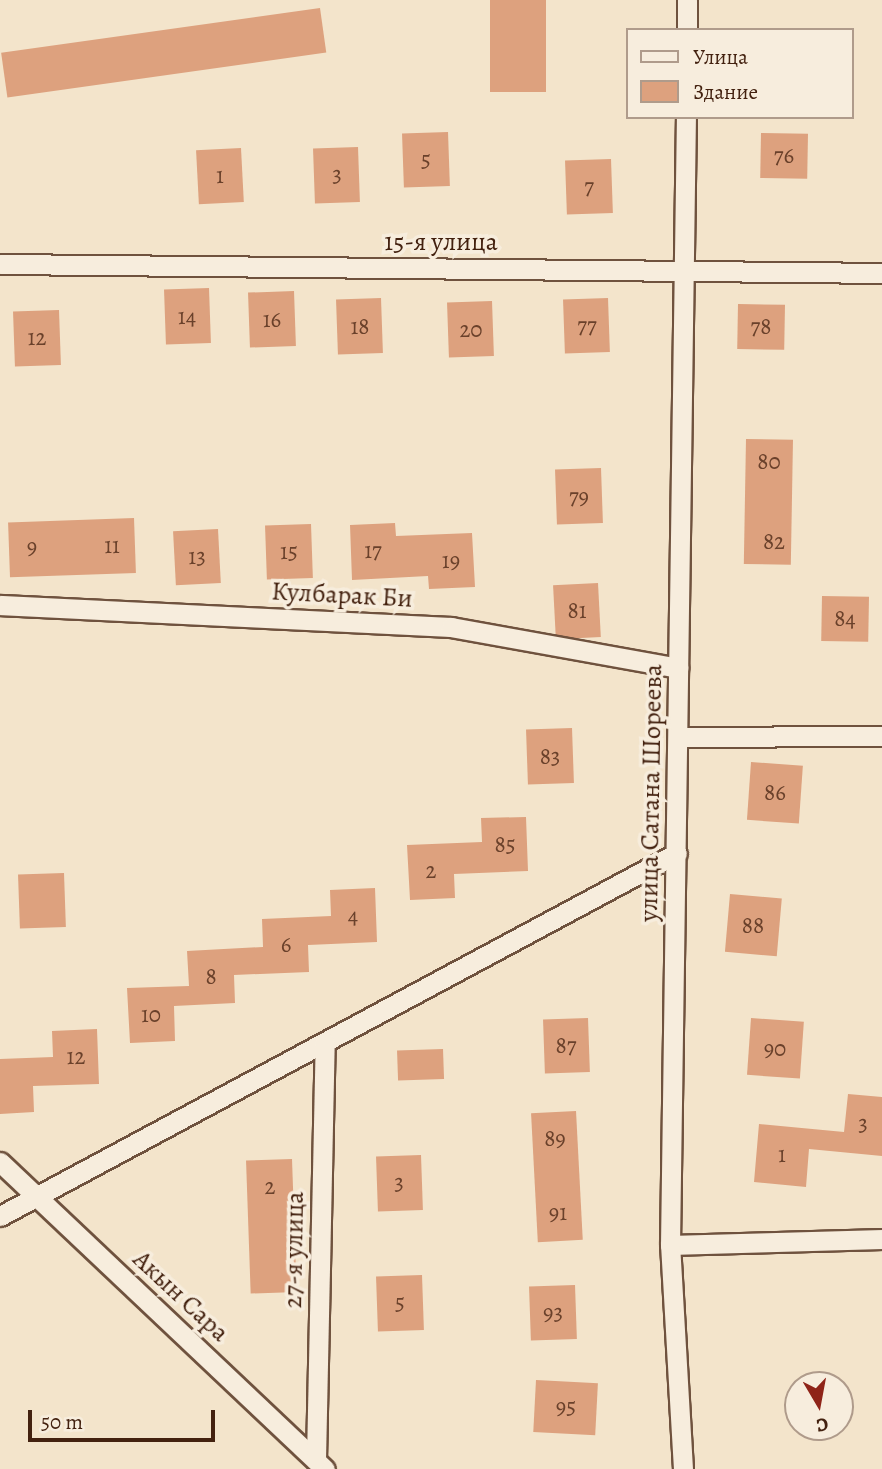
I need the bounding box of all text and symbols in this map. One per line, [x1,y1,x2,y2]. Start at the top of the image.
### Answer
legend [626,28,854,119]
text: Улица [693,43,748,71]
text: Здание [693,78,758,106]
house number: 76 [774,142,794,170]
house number: 5 [421,146,431,174]
house number: 3 [332,161,342,189]
house number: 1 [216,162,224,190]
house number: 7 [584,173,594,201]
street label: 15-я улица [384,226,498,258]
house number: 14 [178,303,196,331]
house number: 16 [263,306,281,334]
house number: 77 [577,312,597,340]
house number: 18 [350,313,370,341]
house number: 78 [751,313,771,341]
house number: 20 [459,316,483,344]
house number: 12 [28,324,46,352]
house number: 80 [757,448,781,476]
house number: 79 [569,483,589,511]
house number: 82 [763,528,785,556]
house number: 11 [104,532,120,560]
house number: 9 [27,533,37,561]
house number: 17 [364,537,382,565]
house number: 15 [280,538,298,566]
house number: 13 [188,543,206,571]
house number: 19 [442,547,460,575]
street label: Кулбарак Би [271,576,413,614]
house number: 81 [567,597,587,625]
house number: 84 [834,605,856,633]
street label: улица Сатана Шореева [633,664,669,922]
house number: 83 [540,743,560,771]
house number: 86 [764,779,786,807]
house number: 85 [494,831,516,859]
house number: 2 [426,857,436,885]
house number: 4 [348,902,358,930]
house number: 88 [742,912,764,940]
house number: 6 [281,931,291,959]
house number: 8 [205,963,217,991]
house number: 10 [141,1001,161,1029]
house number: 87 [556,1032,576,1060]
house number: 90 [764,1035,786,1063]
house number: 12 [67,1043,85,1071]
house number: 3 [858,1110,868,1138]
house number: 89 [544,1125,566,1153]
house number: 1 [778,1141,786,1169]
house number: 3 [394,1169,404,1197]
house number: 2 [265,1173,275,1201]
street label: 27-я улица [277,1191,311,1309]
house number: 91 [549,1199,567,1227]
street label: Акын Сара [127,1244,235,1348]
house number: 5 [395,1289,405,1317]
house number: 93 [543,1299,563,1327]
north arrow [784,1371,854,1441]
house number: 95 [556,1393,576,1421]
scale bar [32,1396,219,1440]
text: 50 m [41,1408,83,1436]
text: С [814,1411,830,1439]

